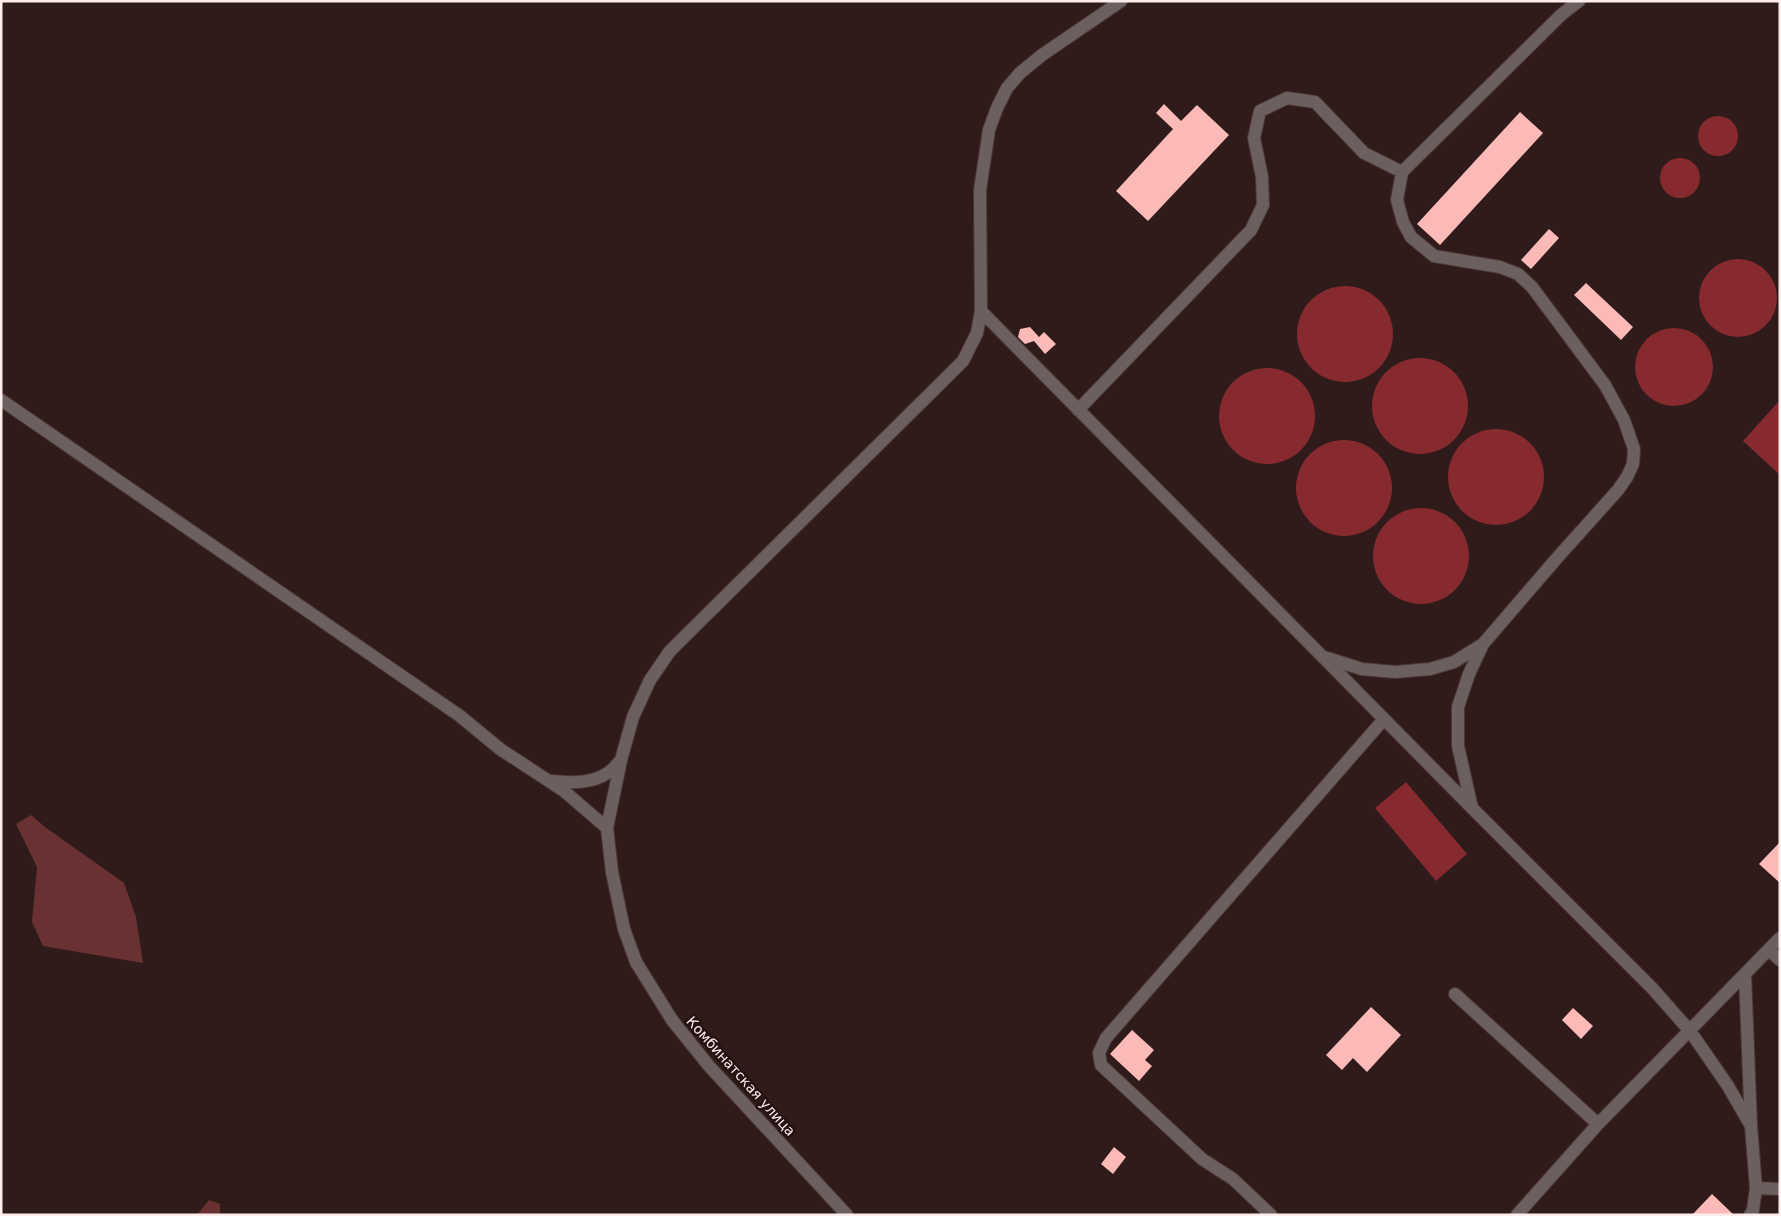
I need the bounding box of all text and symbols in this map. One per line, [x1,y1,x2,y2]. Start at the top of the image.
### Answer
street label: Комбинатская улица [683,1013,799,1139]

